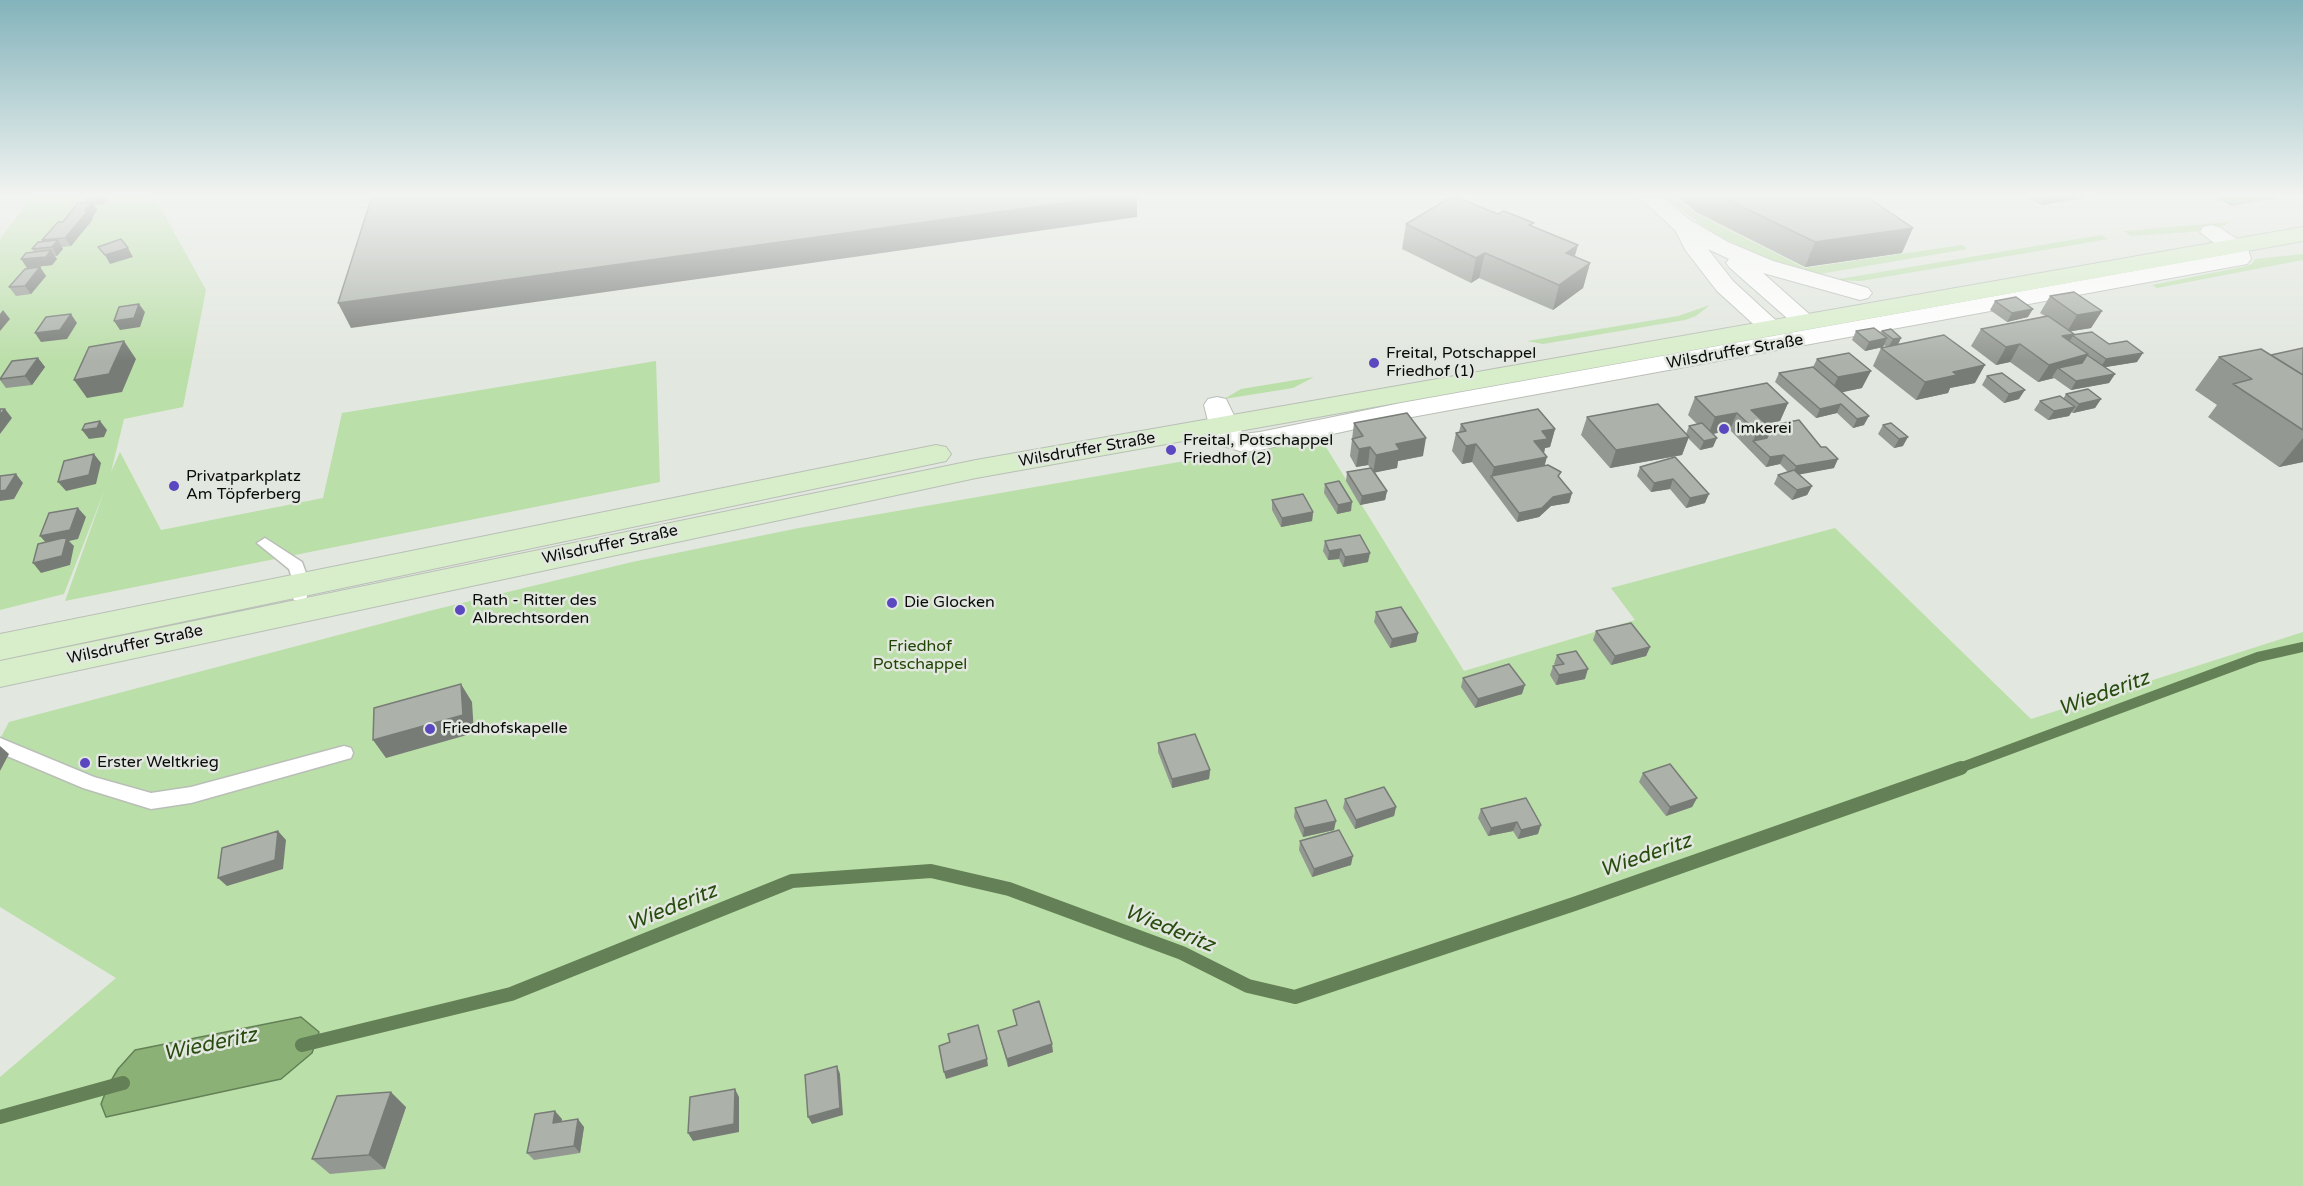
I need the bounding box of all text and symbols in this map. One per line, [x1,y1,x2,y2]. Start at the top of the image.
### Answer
street label: Wilsdruffer Straße [1665,331,1805,373]
place label: Freital, Potschappel Friedhof (1) [1386,344,1536,382]
marker: Freital, Potschappel Friedhof (1) [1367,356,1381,370]
place label: Imkerei [1736,419,1792,439]
marker: Imkerei [1717,422,1731,436]
street label: Wilsdruffer Straße [1017,429,1157,471]
place label: Freital, Potschappel Friedhof (2) [1183,431,1333,469]
marker: Freital, Potschappel Friedhof (2) [1164,443,1178,457]
place label: Privatparkplatz Am Töpferberg [186,467,301,505]
marker: Privatparkplatz Am Töpferberg [167,479,181,493]
street label: Wilsdruffer Straße [540,521,680,569]
place label: Rath - Ritter des Albrechtsorden [472,591,597,629]
place label: Die Glocken [904,593,995,613]
marker: Die Glocken [885,596,899,610]
marker: Rath - Ritter des Albrechtsorden [453,603,467,617]
street label: Wilsdruffer Straße [65,621,205,669]
park label: Friedhof Potschappel [873,637,967,675]
water label: Wiederitz [2055,666,2153,722]
place label: Friedhofskapelle [442,719,567,739]
marker: Friedhofskapelle [423,722,437,736]
place label: Erster Weltkrieg [97,753,219,773]
marker: Erster Weltkrieg [78,756,92,770]
water label: Wiederitz [1597,829,1695,883]
water label: Wiederitz [623,879,721,937]
water label: Wiederitz [1120,900,1218,958]
water label: Wiederitz [161,1023,259,1067]

